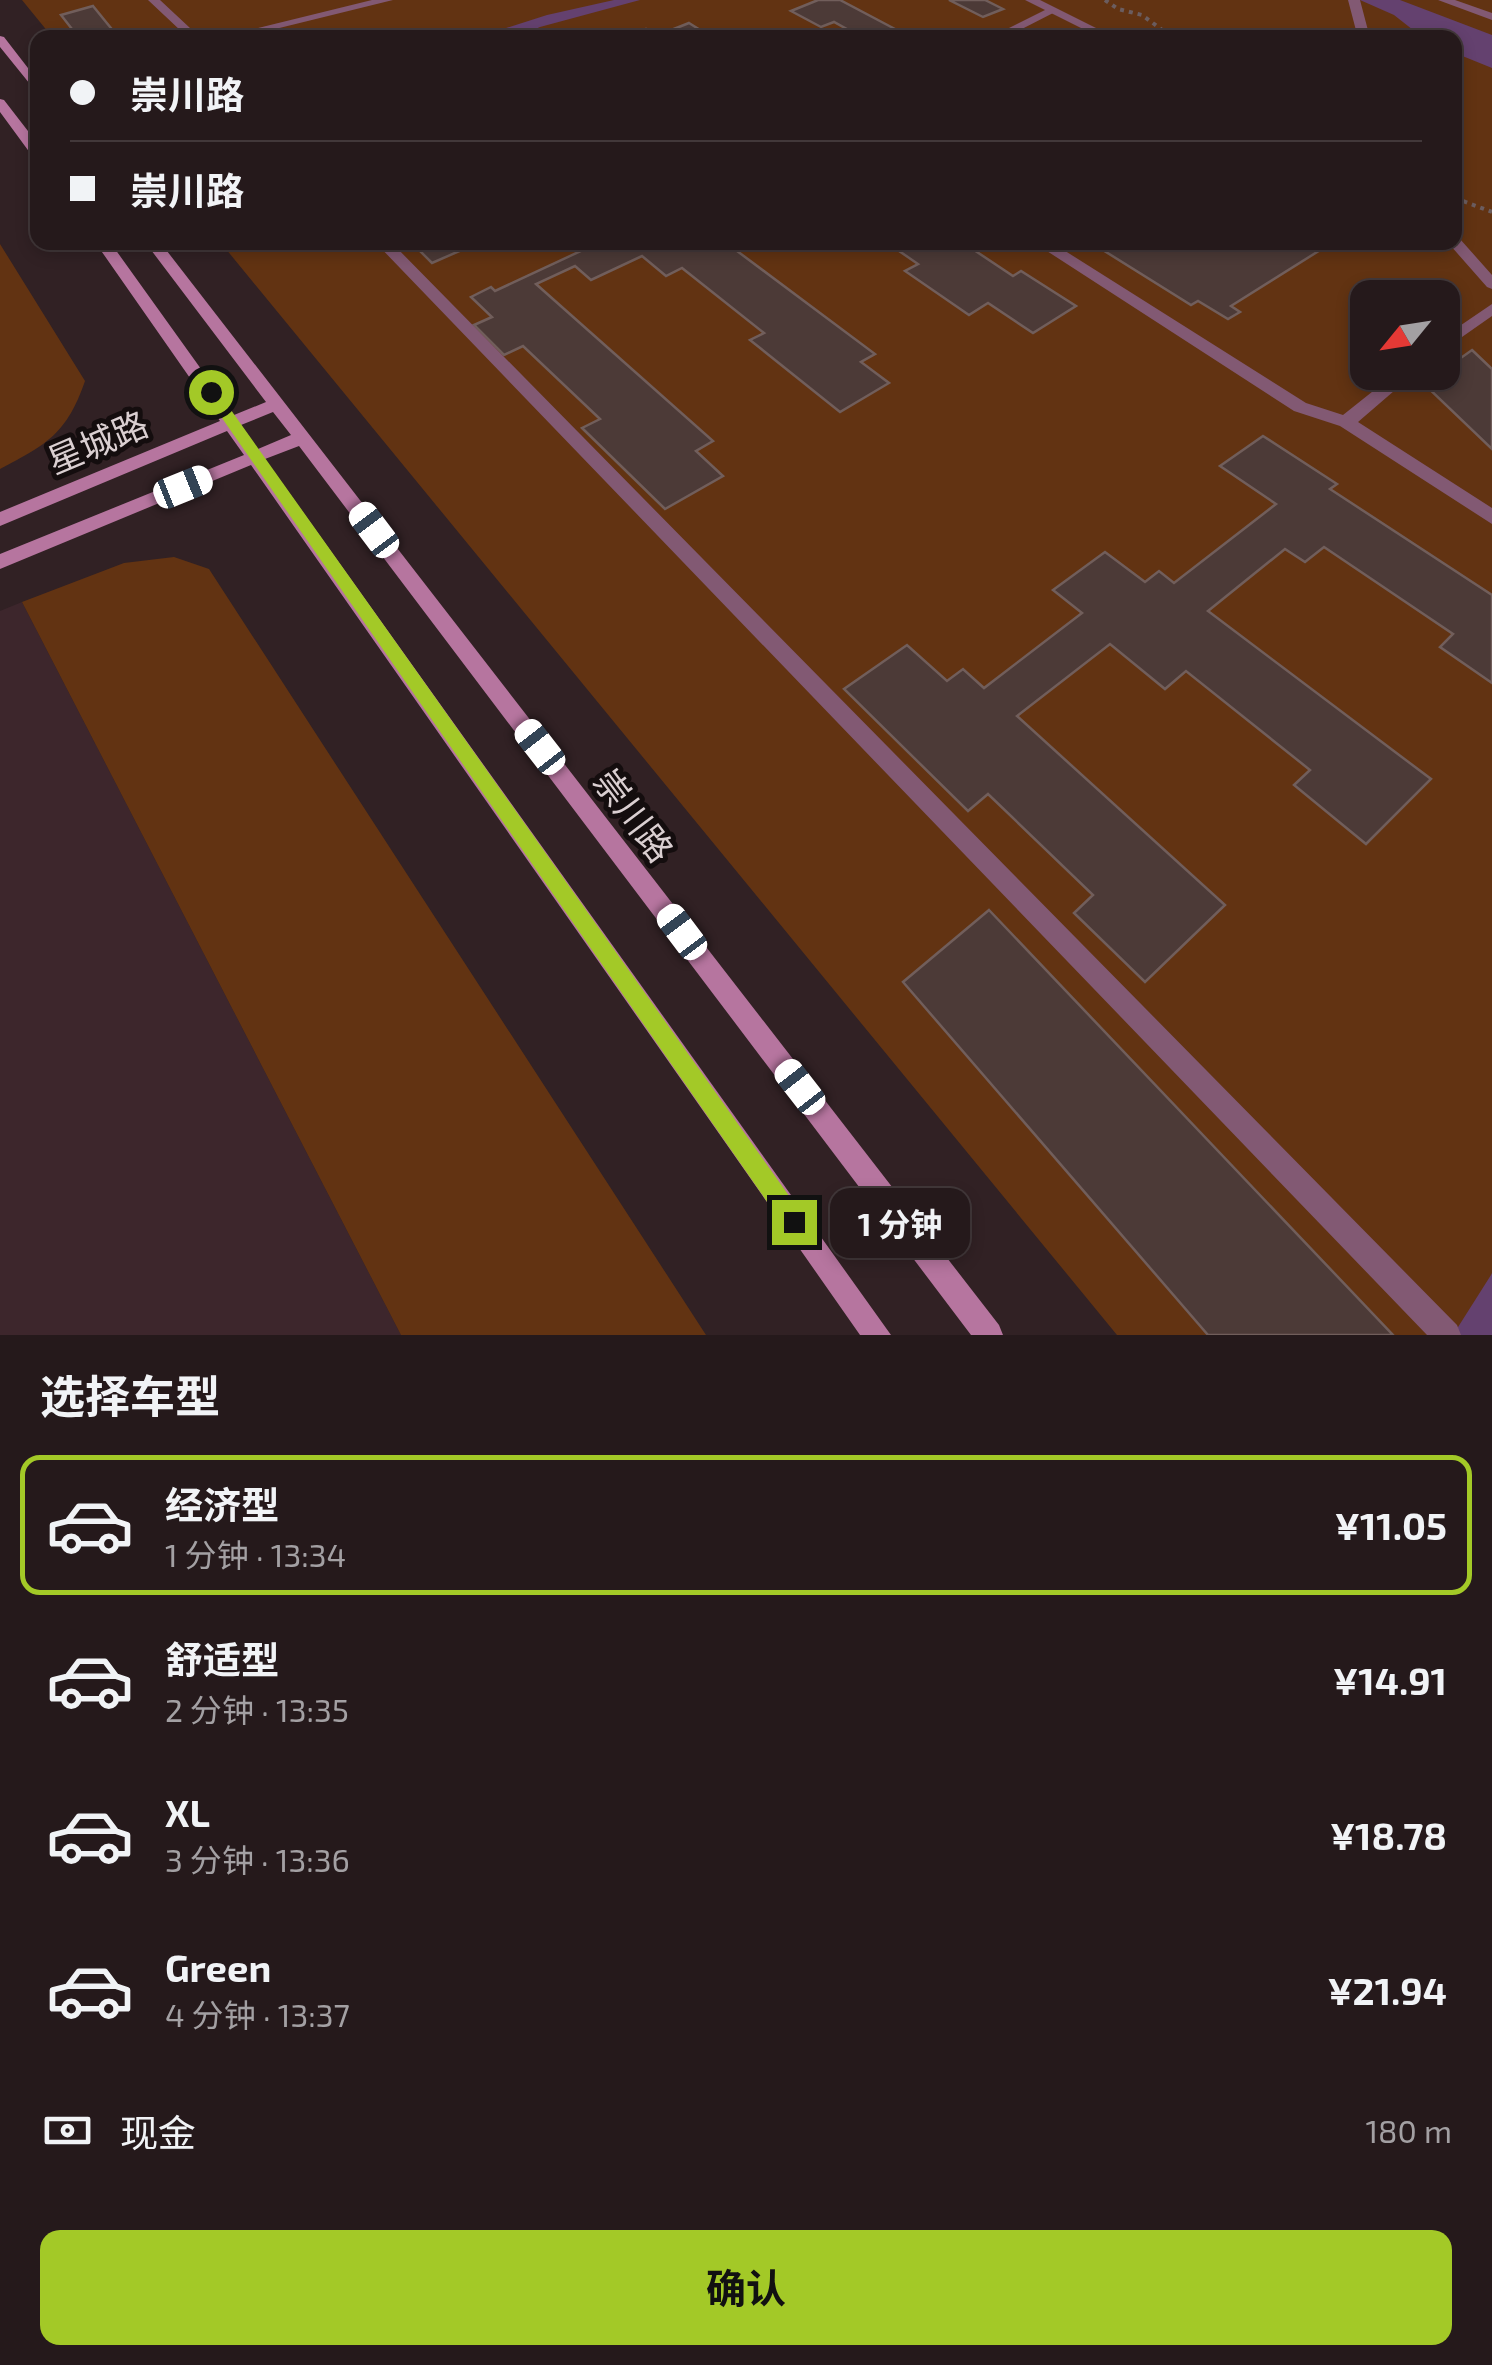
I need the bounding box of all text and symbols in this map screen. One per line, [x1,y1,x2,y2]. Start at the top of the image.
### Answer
text: 崇川路 [130,71,244,117]
text: 崇川路 [130,167,244,213]
north arrow [1350,280,1460,390]
map controls [1350,280,1460,390]
route start [189,370,234,415]
street label: 星城路 [41,401,154,481]
car [150,462,216,512]
car [344,497,404,563]
car [510,714,570,780]
street label: 崇川路 [586,760,683,869]
car [652,899,712,965]
car [770,1054,830,1120]
callout: 1 分钟 [829,1187,969,1257]
route end [772,1200,817,1245]
text: 1 分钟 [858,1204,942,1242]
text: 选择车型 [40,1368,220,1422]
icon: car [45,1480,135,1570]
text: 经济型 [165,1481,279,1527]
text: ¥11.05 [1335,1502,1447,1548]
text: 1 分钟 · 13:34 [165,1535,346,1573]
icon: car [45,1635,135,1725]
text: 舒适型 [165,1636,279,1682]
text: ¥14.91 [1333,1657,1447,1703]
text: 2 分钟 · 13:35 [165,1690,349,1728]
text: XL [165,1789,210,1835]
icon: car [45,1790,135,1880]
text: ¥18.78 [1330,1812,1447,1858]
text: 3 分钟 · 13:36 [165,1840,350,1878]
text: Green [165,1944,271,1990]
icon: car [45,1945,135,2035]
text: ¥21.94 [1327,1967,1447,2013]
text: 4 分钟 · 13:37 [165,1995,350,2033]
icon: cash [40,2103,95,2158]
text: 现金 [120,2109,196,2155]
text: 180 m [1365,2111,1452,2149]
button: 确认 [40,2230,1452,2345]

